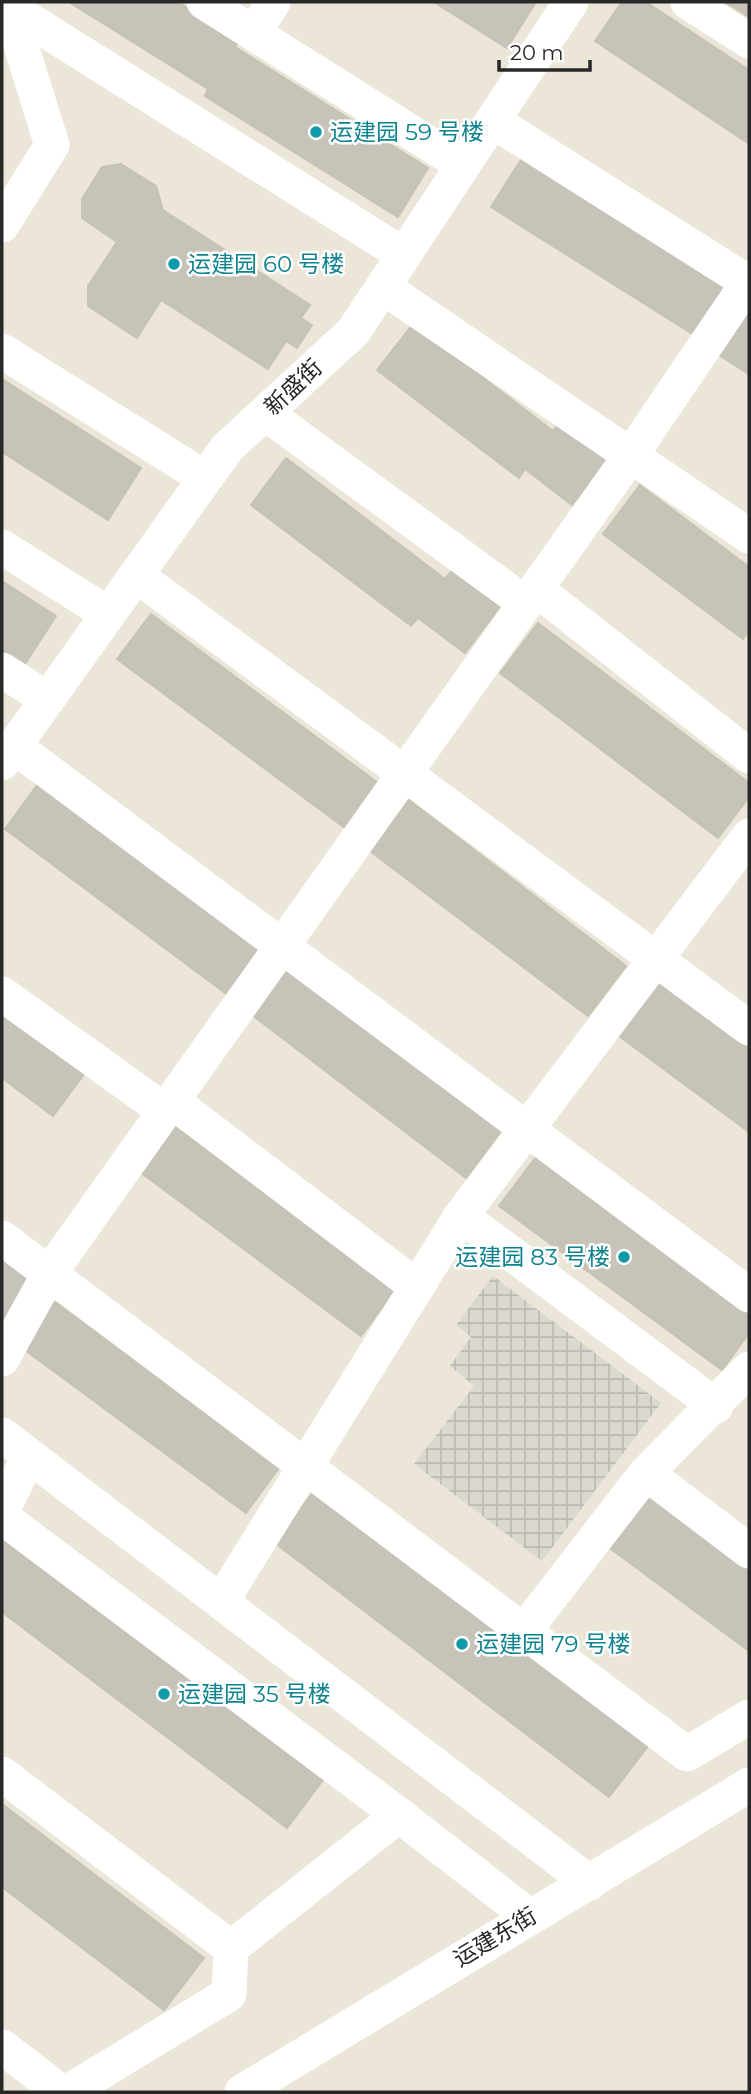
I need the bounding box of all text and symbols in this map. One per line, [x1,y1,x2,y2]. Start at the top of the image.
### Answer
scale bar [499,28,590,72]
text: 20 m [510,40,564,65]
place label: 运建园 59 号楼 [330,118,484,146]
marker: 运建园 59 号楼 [308,124,324,140]
place label: 运建园 60 号楼 [188,250,344,278]
marker: 运建园 60 号楼 [166,256,182,272]
street label: 新盛街 [258,353,328,421]
place label: 运建园 83 号楼 [455,1243,610,1271]
marker: 运建园 83 号楼 [616,1249,632,1265]
place label: 运建园 79 号楼 [476,1630,631,1658]
marker: 运建园 79 号楼 [454,1636,470,1652]
place label: 运建园 35 号楼 [178,1680,331,1708]
marker: 运建园 35 号楼 [156,1686,172,1702]
street label: 运建东街 [448,1901,542,1973]

